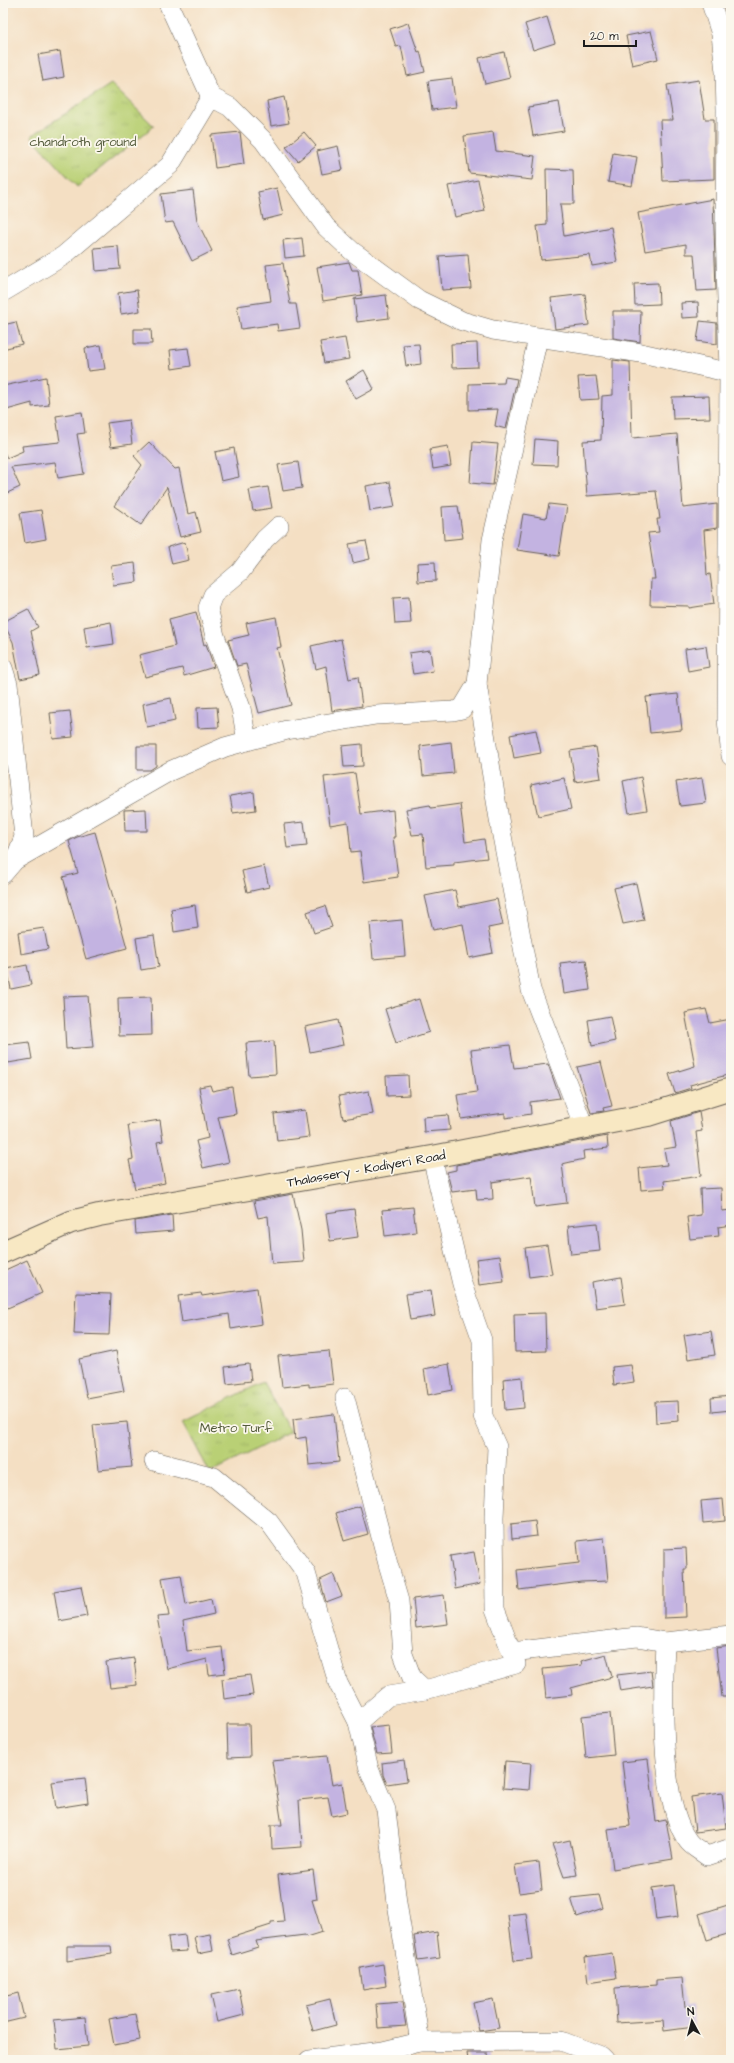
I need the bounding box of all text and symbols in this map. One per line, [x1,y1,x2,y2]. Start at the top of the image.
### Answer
scale bar [584,22,636,48]
text: 20 m [590,28,619,45]
park label: chandroth ground [30,133,137,152]
street label: Thalassery - Kodiyeri Road [285,1146,447,1193]
park label: Metro Turf [200,1419,272,1437]
north arrow [672,2001,712,2041]
text: N [687,2004,695,2019]

